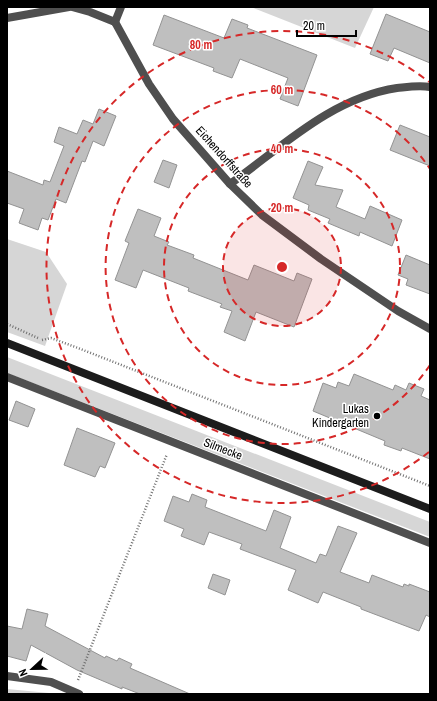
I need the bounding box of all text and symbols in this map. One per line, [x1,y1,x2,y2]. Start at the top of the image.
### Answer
scale bar [297,12,356,38]
text: 20 m [303,18,325,34]
text: 80 m [190,37,212,53]
text: 60 m [271,82,293,98]
street label: Eichendorffstraße [192,123,256,191]
text: 40 m [271,141,293,157]
text: 20 m [271,200,293,216]
centre of rings [275,260,289,274]
place label: Lukas Kindergarten [312,401,369,431]
marker: Lukas Kindergarten [372,411,382,421]
street label: Silmecke [201,434,245,464]
north arrow [12,649,52,689]
text: N [15,667,30,678]

